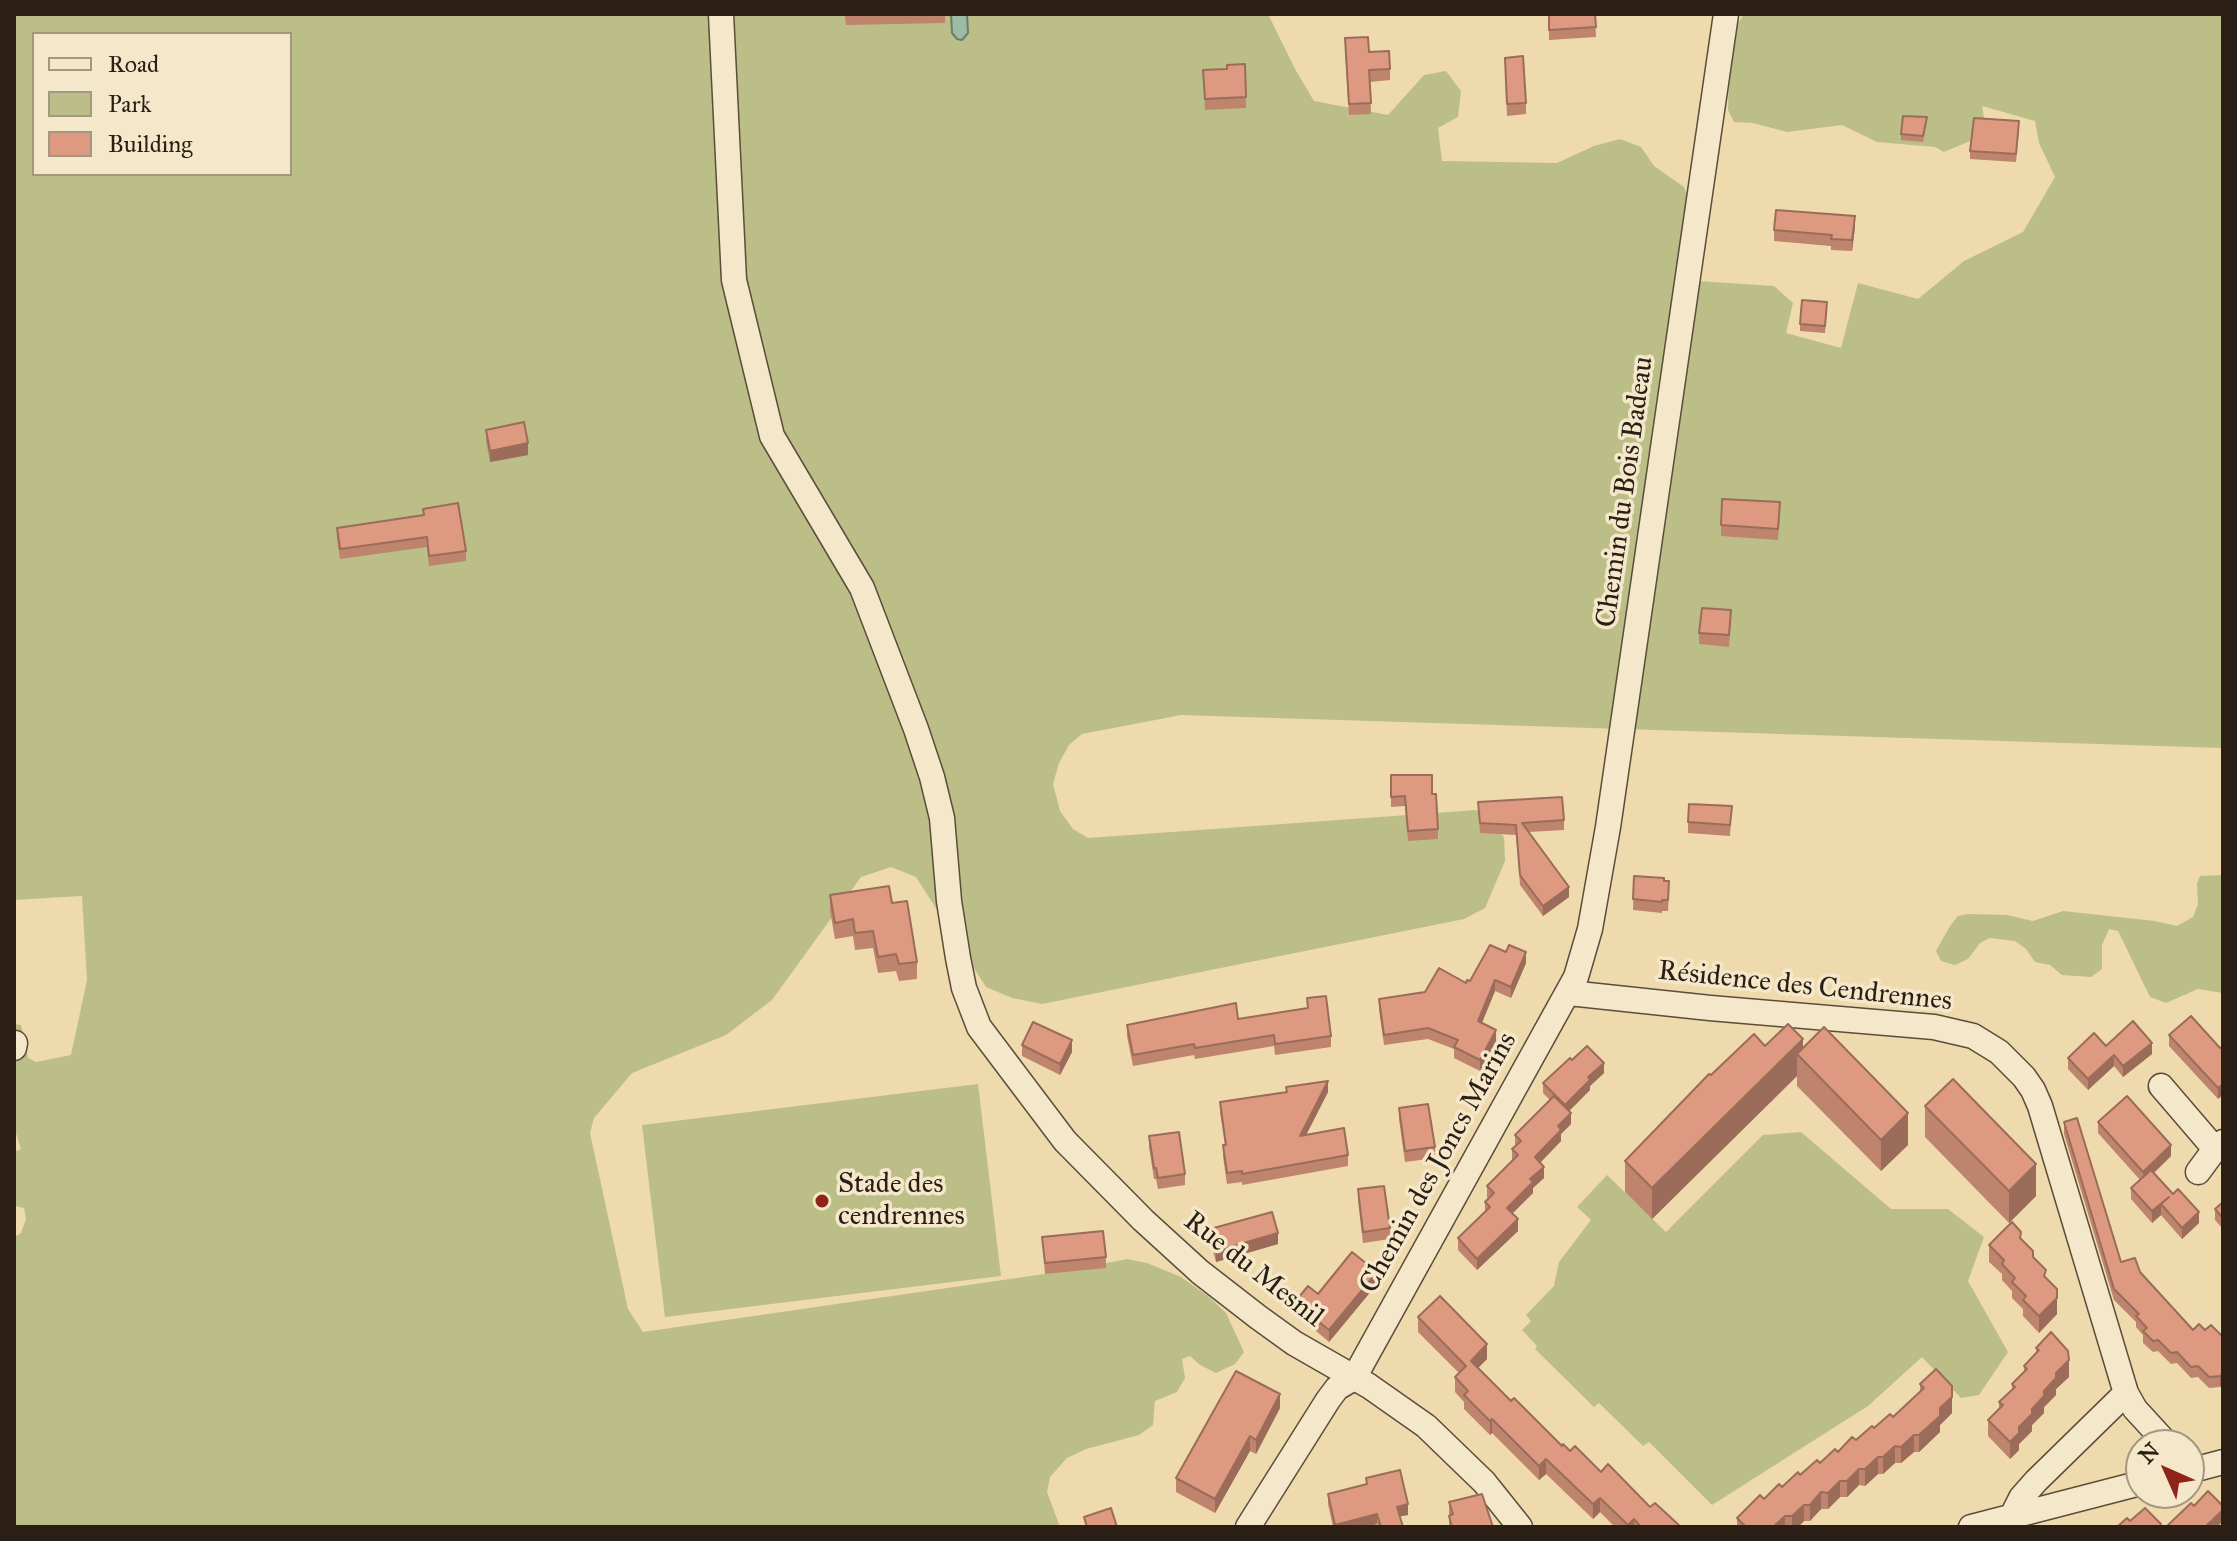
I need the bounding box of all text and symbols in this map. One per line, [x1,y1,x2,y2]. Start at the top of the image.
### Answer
legend [32,32,292,176]
text: Road [108,49,159,79]
text: Park [108,89,151,119]
text: Building [108,129,193,159]
street label: Chemin du Bois Badeau [1590,354,1662,630]
street label: Résidence des Cendrennes [1656,955,1954,1019]
street label: Chemin des Joncs Marins [1353,1027,1525,1299]
place label: Stade des cendrennes [838,1168,965,1234]
marker: Stade des cendrennes [813,1192,831,1210]
street label: Rue du Mesnil [1176,1205,1330,1335]
north arrow [2125,1429,2205,1509]
text: N [2133,1437,2165,1469]

